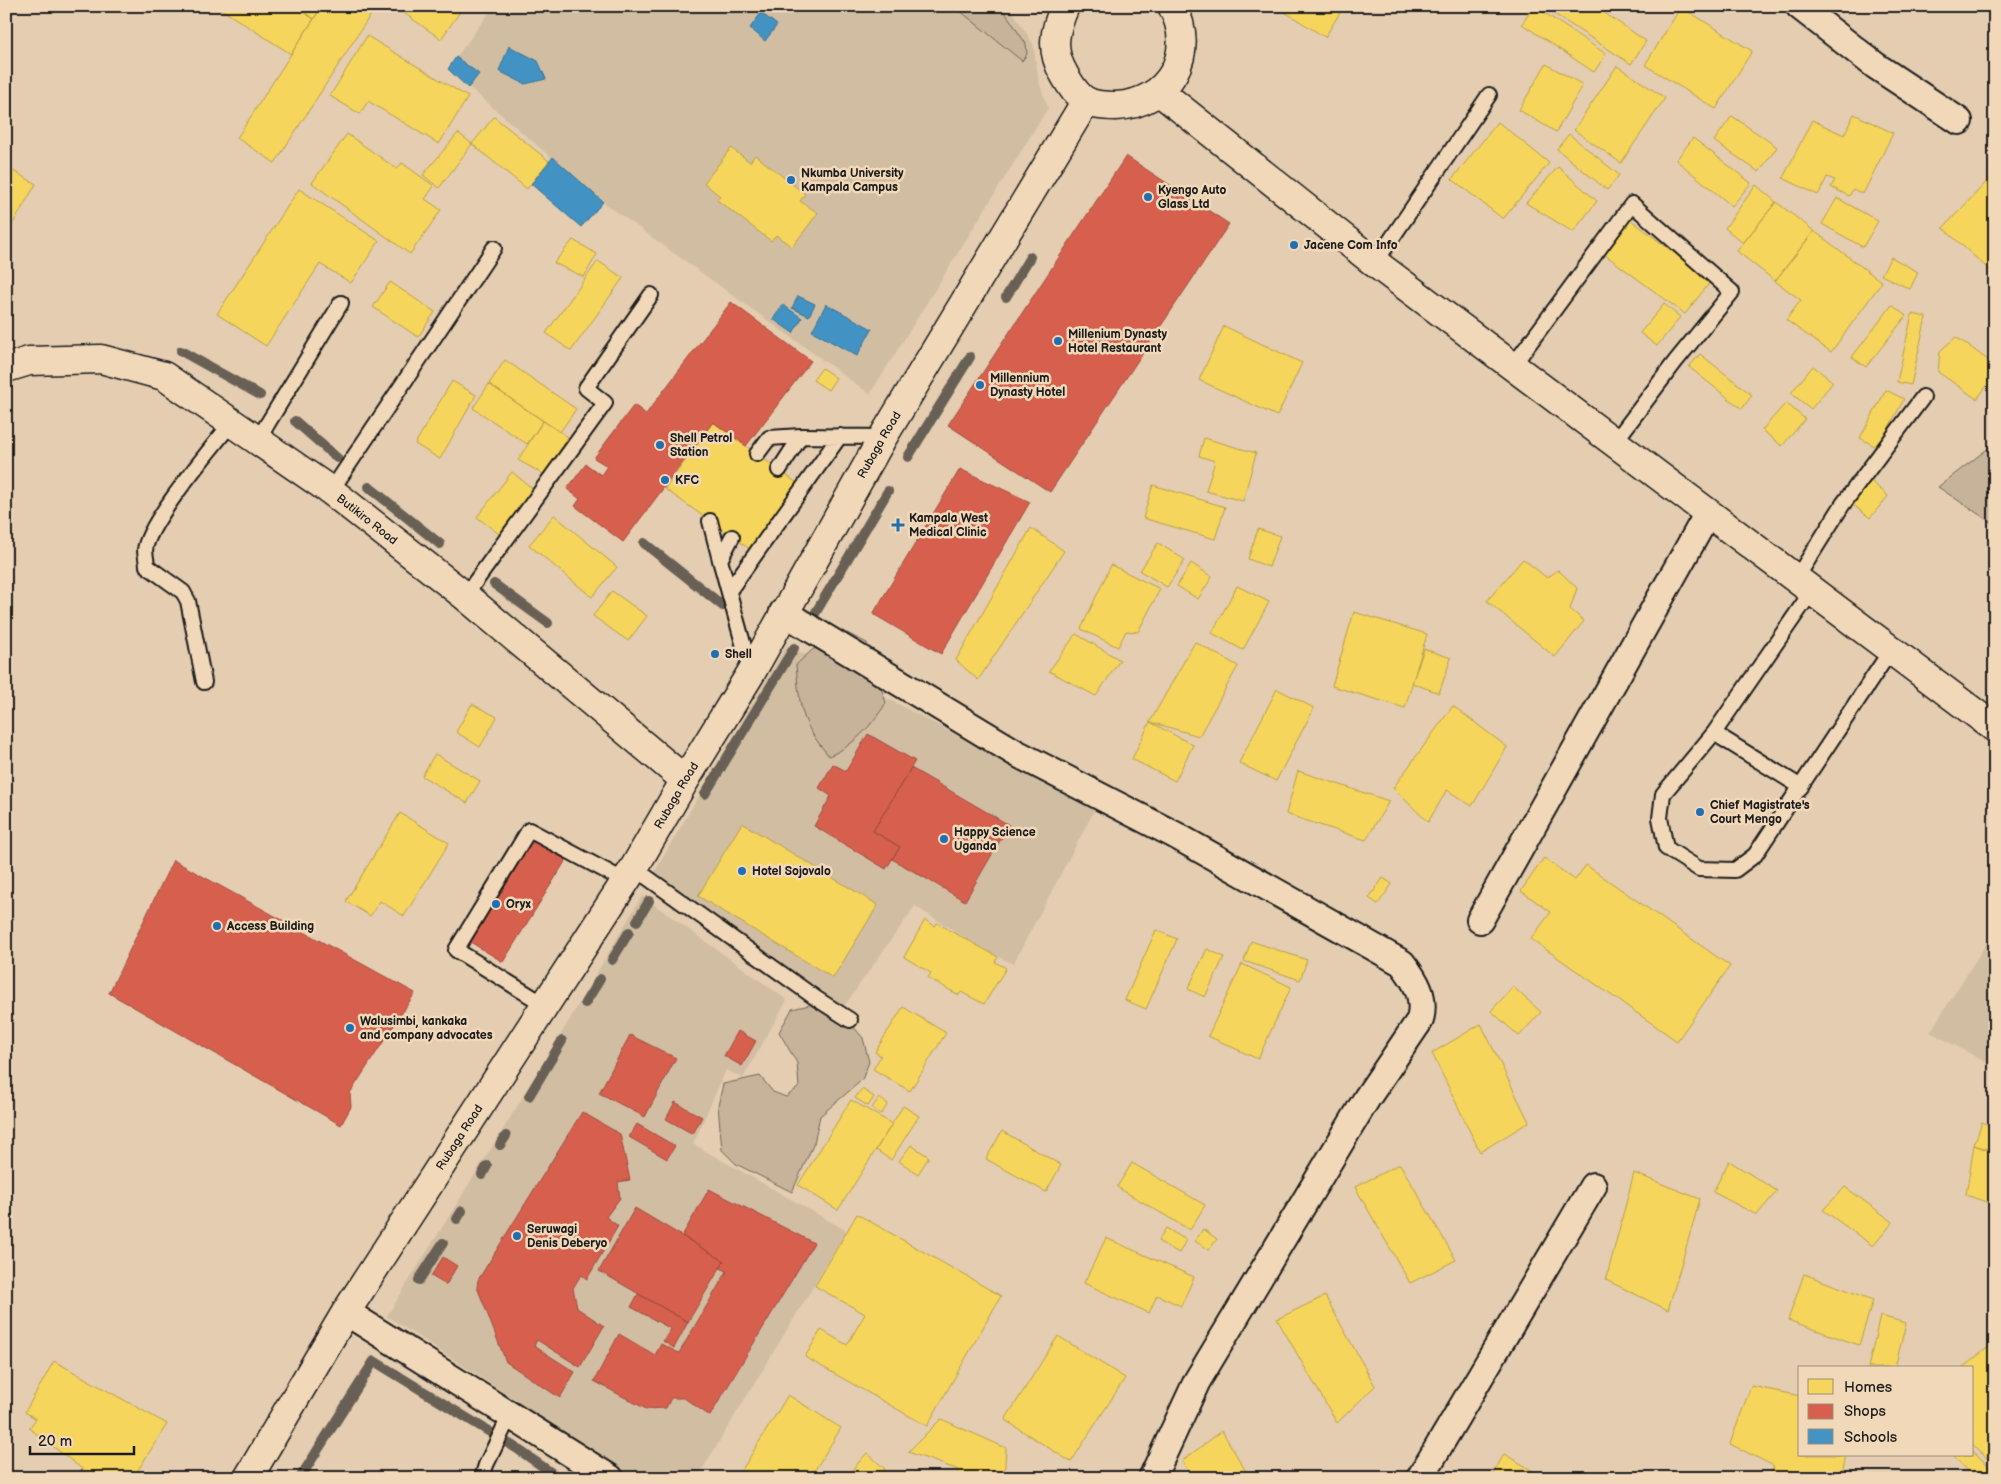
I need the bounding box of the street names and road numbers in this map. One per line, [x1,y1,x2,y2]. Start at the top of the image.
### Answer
street label: Rubaga Road [854,409,904,481]
street label: Butikiro Road [334,491,401,548]
street label: Rubaga Road [651,759,702,831]
street label: Rubaga Road [433,1102,486,1173]

